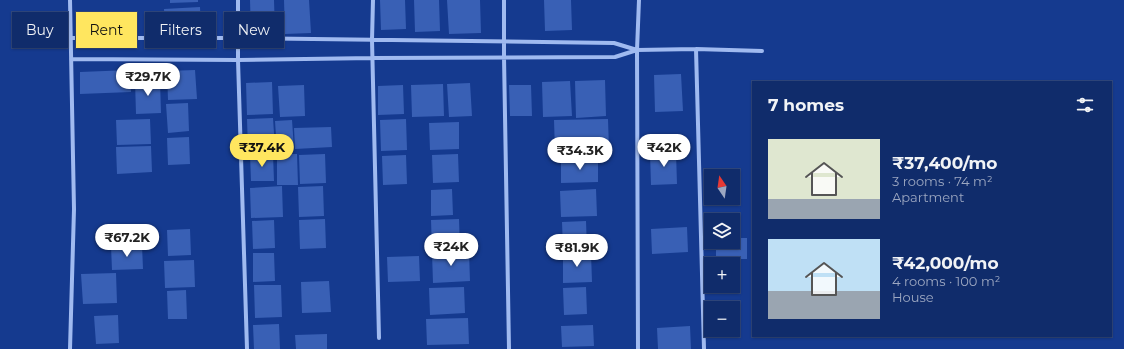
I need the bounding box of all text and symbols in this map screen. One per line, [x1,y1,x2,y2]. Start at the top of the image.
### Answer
chip: Buy [12,12,68,48]
chip: Rent [76,12,137,48]
chip: Filters [145,12,216,48]
chip: New [224,12,284,48]
pin: ₹29.7K [115,63,181,97]
text: ₹29.7K [125,68,171,84]
icon: filters [1074,94,1096,116]
text: 7 homes [768,95,844,115]
pin: ₹37.4K [229,134,295,168]
pin: ₹42K [640,134,688,168]
pin: ₹34.3K [547,137,613,171]
text: ₹37.4K [239,139,285,155]
text: ₹42K [646,139,682,155]
text: ₹34.3K [556,142,604,158]
text: ₹37,400/mo [892,153,997,173]
icon: home [800,155,848,203]
north arrow [704,169,740,205]
map controls [704,169,740,337]
text: 3 rooms · 74 m² [892,173,993,189]
text: Apartment [892,189,964,205]
button: layers [704,213,740,249]
pin: ₹67.2K [94,224,160,258]
text: ₹67.2K [104,229,150,245]
pin: ₹24K [427,233,475,267]
pin: ₹81.9K [544,234,610,268]
text: ₹24K [433,238,469,254]
text: ₹81.9K [555,239,599,255]
text: ₹42,000/mo [892,253,999,273]
icon: home [800,255,848,303]
button: + [704,257,740,293]
text: 4 rooms · 100 m² [892,273,1000,289]
text: House [892,289,934,305]
button: − [704,301,740,337]

